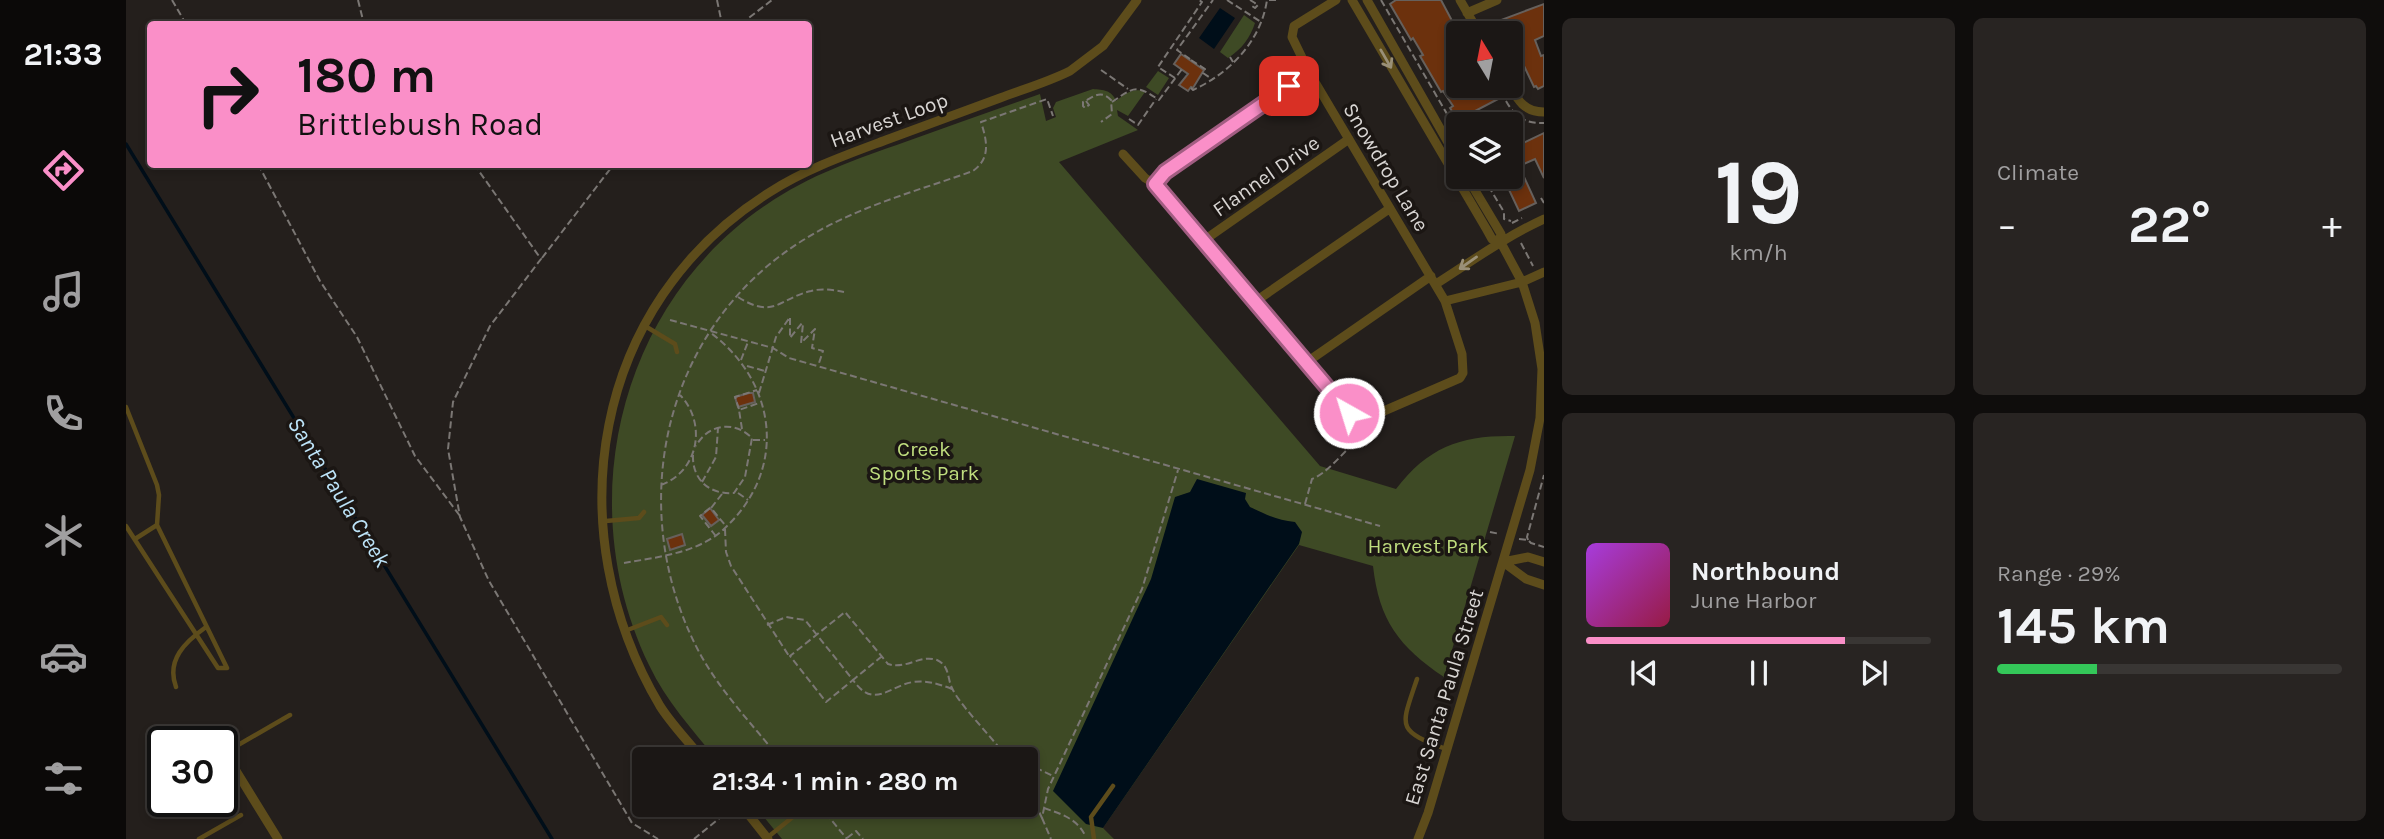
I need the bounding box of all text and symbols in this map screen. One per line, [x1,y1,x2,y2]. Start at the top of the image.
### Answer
north arrow [1446,21,1522,98]
map controls [1446,21,1523,189]
text: 21:33 [23,36,103,73]
text: 180 m [297,47,436,104]
icon: right [182,49,273,140]
one-way arrow [1379,49,1393,69]
pin [1259,56,1319,116]
icon: arrive [1270,67,1308,105]
street label: Harvest Loop [827,88,951,152]
street label: Snowdrop Lane [1338,98,1434,236]
text: Brittlebush Road [297,106,543,143]
button: layers [1446,112,1523,189]
street label: Flannel Drive [1208,130,1324,222]
text: 19 [1715,140,1802,246]
icon: directions [39,146,88,195]
text: Climate [1997,159,2079,186]
text: 22° [2128,194,2211,255]
text: − [1997,203,2017,248]
text: + [2322,203,2342,248]
text: km/h [1729,239,1788,266]
one-way arrow [1459,255,1478,270]
icon: music [39,267,88,316]
position arrow [1312,376,1386,450]
icon: phone [39,389,88,438]
water label: Santa Paula Creek [282,412,396,573]
park label: Creek Sports Park [869,437,979,485]
icon: climate [39,511,88,560]
park label: Harvest Park [1367,534,1489,558]
text: Northbound [1691,556,1840,587]
text: Range · 29% [1997,560,2121,587]
street label: East Santa Paula Street [1400,586,1488,808]
text: June Harbor [1691,587,1816,614]
text: 145 km [1997,595,2170,656]
icon: car [39,632,88,681]
icon: previous [1625,654,1663,692]
icon: pause [1740,654,1778,692]
icon: next [1855,654,1893,692]
speed limit sign: 30 [147,726,238,817]
icon: filters [39,754,88,803]
text: 21:34 · 1 min · 280 m [712,766,958,797]

